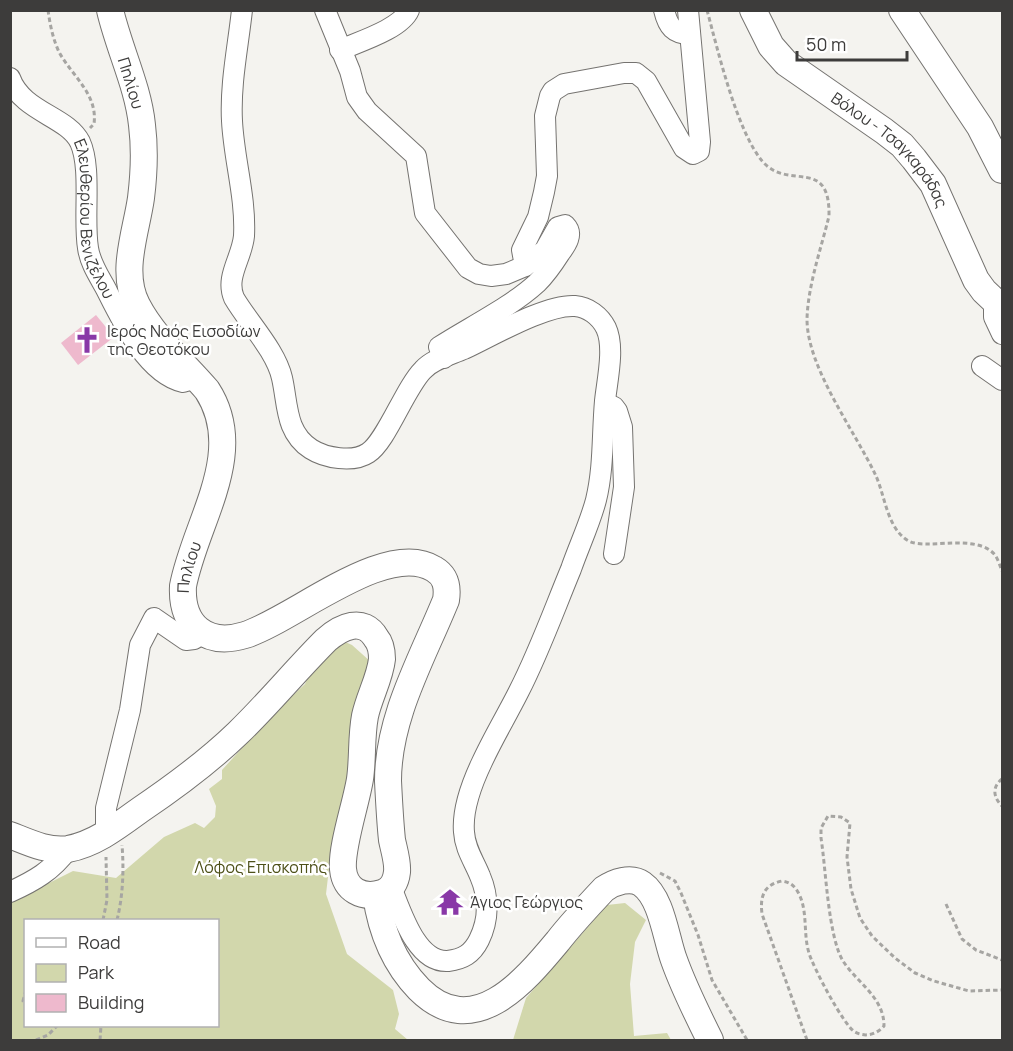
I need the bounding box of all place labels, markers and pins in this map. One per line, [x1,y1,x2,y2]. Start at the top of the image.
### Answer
place label: Ιερός Ναός Εισοδίων της Θεοτόκου [107,320,261,360]
church icon: Ιερός Ναός Εισοδίων της Θεοτόκου [72,325,102,355]
temple icon: Άγιος Γεώργιος [435,887,465,917]
place label: Άγιος Γεώργιος [470,891,583,913]

